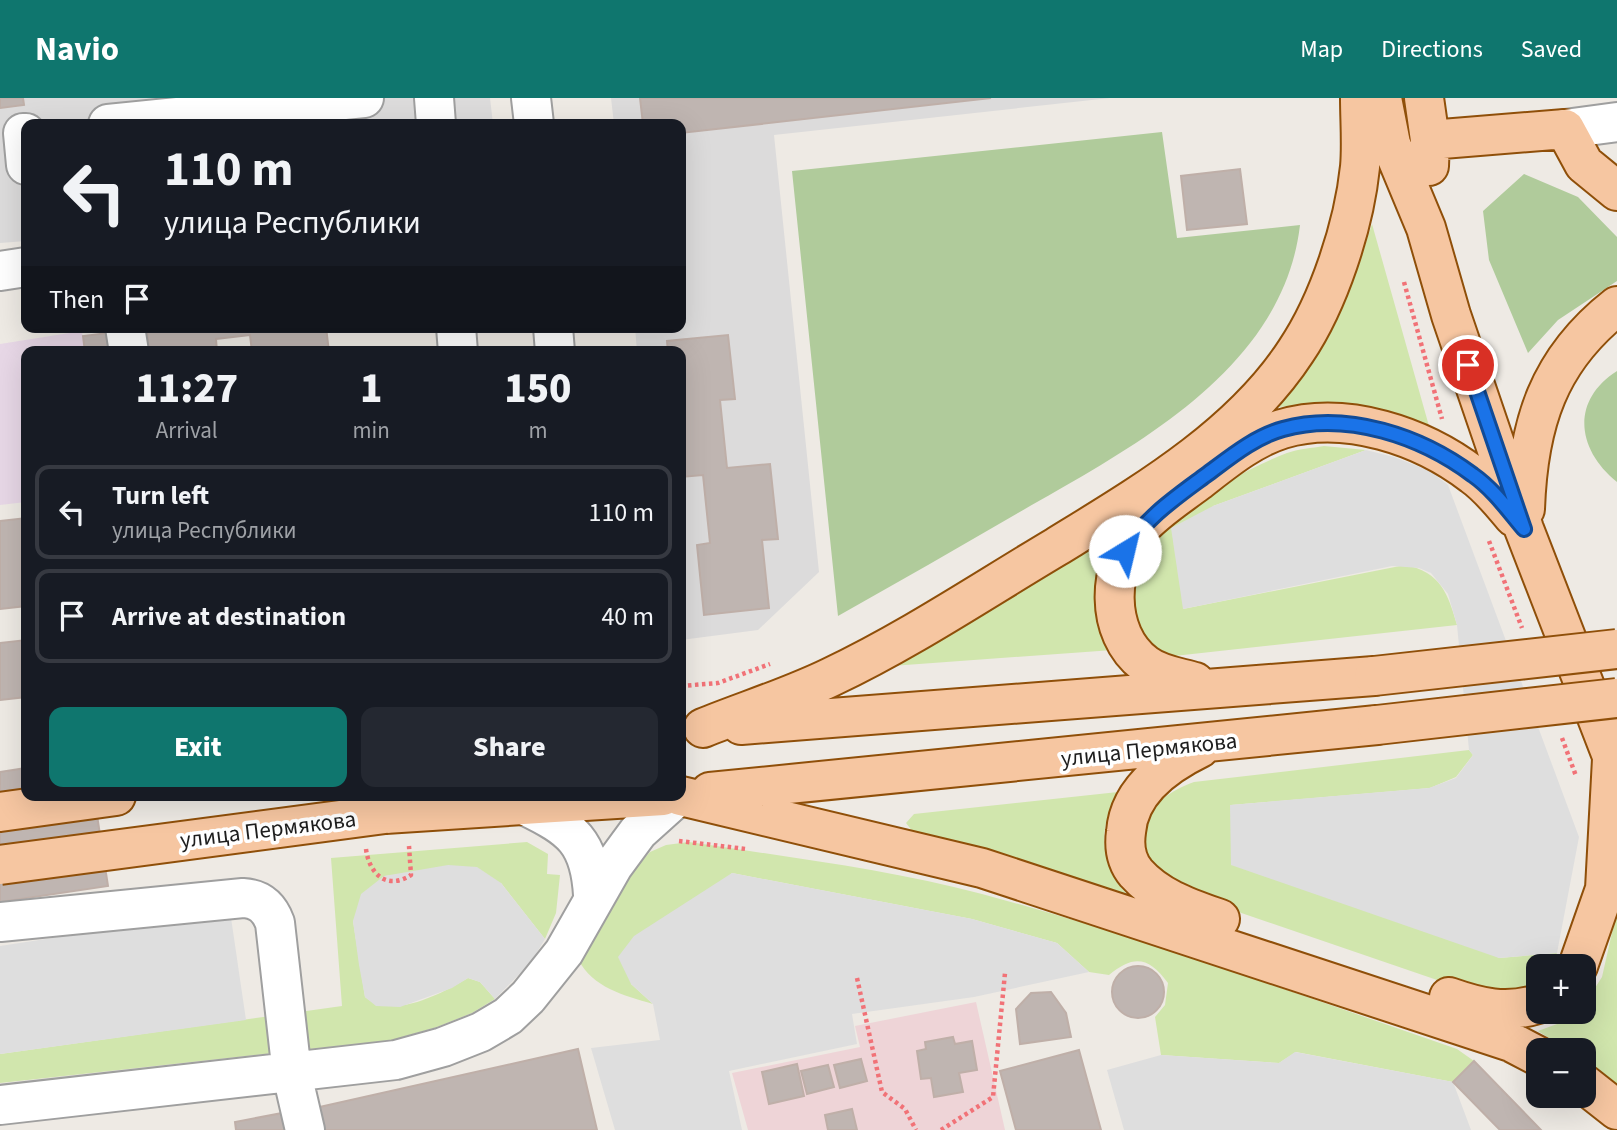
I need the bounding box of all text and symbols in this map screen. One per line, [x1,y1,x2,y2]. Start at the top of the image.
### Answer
text: Navio [35,26,119,73]
text: Map [1300,32,1343,67]
text: Directions [1381,32,1483,67]
text: Saved [1521,32,1582,67]
text: 110 m [164,135,293,205]
icon: left [49,147,140,238]
text: улица Республики [164,200,421,246]
icon: arrive [118,280,156,318]
text: Then [49,281,104,318]
pin [1438,335,1498,395]
icon: arrive [1449,346,1487,384]
text: 11:27 [135,359,238,419]
text: 1 [360,359,382,419]
text: 150 [504,359,572,419]
text: Arrival [156,414,218,447]
text: min [353,414,390,447]
text: m [528,414,547,447]
text: Turn left [112,477,209,514]
icon: left [53,493,91,531]
text: 110 m [588,494,654,531]
text: улица Республики [112,514,297,547]
position arrow [1088,514,1162,588]
icon: arrive [53,597,91,635]
text: Arrive at destination [112,598,346,635]
text: 40 m [601,598,654,635]
button: Exit [49,707,347,787]
button: Share [361,707,658,787]
street label: улица Пермякова [1059,724,1239,775]
street label: улица Пермякова [178,802,358,857]
map controls [1526,954,1596,1108]
button: + [1526,954,1596,1024]
button: − [1526,1038,1596,1108]

